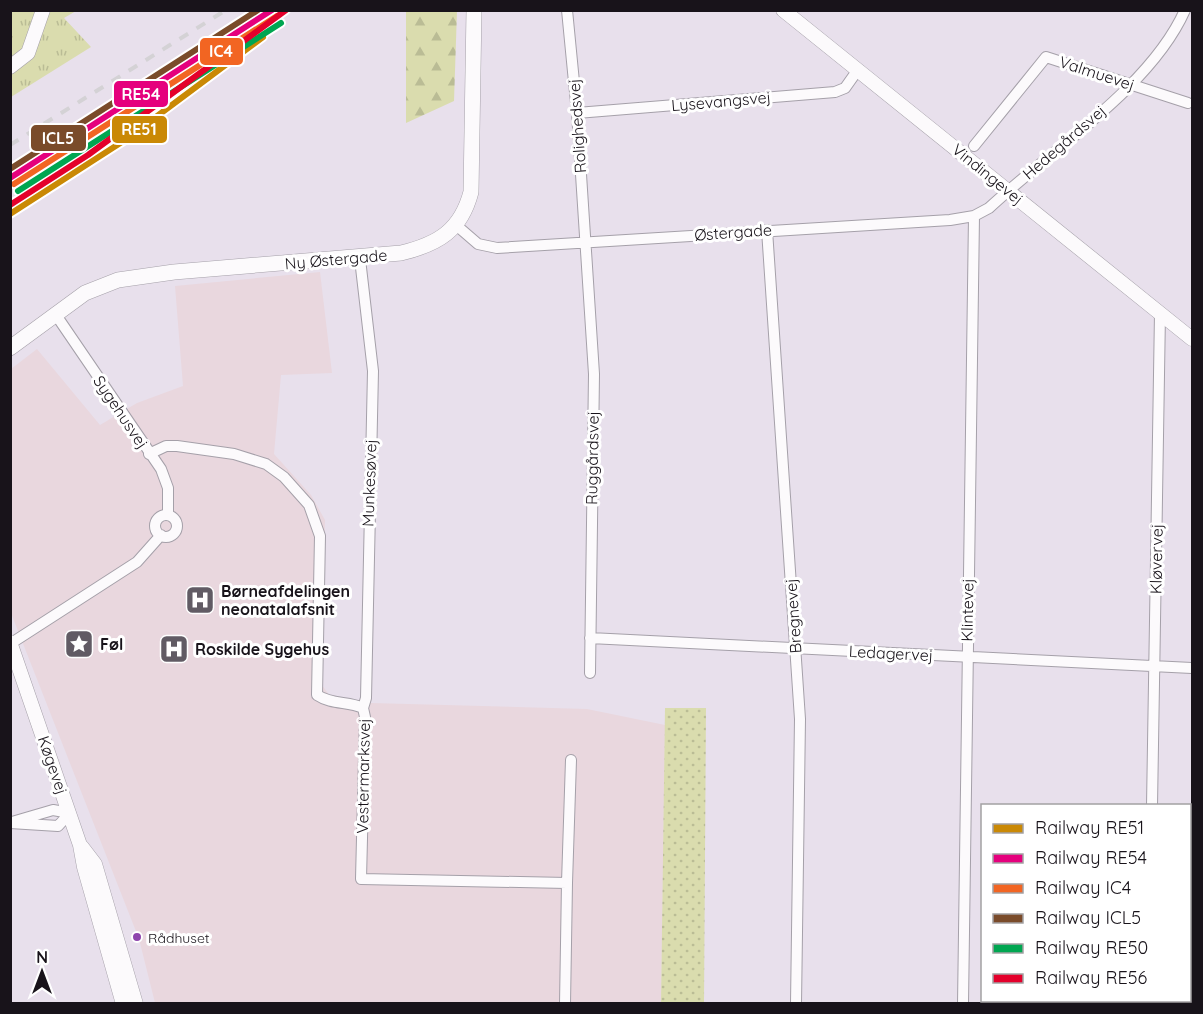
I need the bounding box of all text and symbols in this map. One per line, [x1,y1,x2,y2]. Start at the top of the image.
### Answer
line badge: IC4 [199,37,244,66]
text: IC4 [209,41,234,61]
street label: Valmuevej [1057,51,1137,95]
street label: Rolighedsvej [564,78,590,174]
line badge: RE54 [113,80,169,108]
text: RE54 [122,84,161,104]
street label: Lysevangsvej [670,87,772,115]
street label: Hedegårdsvej [1018,100,1110,184]
line badge: RE51 [111,115,168,144]
text: RE51 [121,119,157,139]
line badge: ICL5 [30,124,87,152]
text: ICL5 [42,128,74,148]
street label: Vindingevej [948,139,1028,209]
street label: Østergade [694,219,772,245]
street label: Ny Østergade [284,245,388,273]
street label: Sygehusvej [89,372,153,452]
street label: Ruggårdsvej [581,411,603,505]
street label: Munkesøvej [357,439,381,527]
street label: Kløvervej [1145,524,1167,594]
street label: Bregnevej [780,578,806,654]
street label: Klintevej [956,578,978,642]
place label: Børneafdelingen neonatalafsnit [221,581,350,619]
hospital icon: Børneafdelingen neonatalafsnit [184,584,216,616]
place icon: Føl [63,628,95,660]
hospital icon: Roskilde Sygehus [158,633,190,665]
place label: Føl [100,634,123,654]
place label: Roskilde Sygehus [195,639,329,659]
street label: Ledagervej [848,641,934,665]
street label: Vestermarksvej [352,718,374,834]
street label: Køgevej [34,733,72,797]
legend [981,804,1191,1002]
text: Railway RE51 [1035,816,1144,839]
text: Railway RE54 [1035,846,1147,869]
text: Railway IC4 [1035,876,1131,899]
text: Railway ICL5 [1035,906,1141,929]
place label: Rådhuset [148,929,210,947]
marker: Rådhuset [131,931,143,943]
text: Railway RE50 [1035,936,1148,959]
north arrow [12,942,72,1002]
text: N [36,947,48,967]
text: Railway RE56 [1035,966,1148,989]

